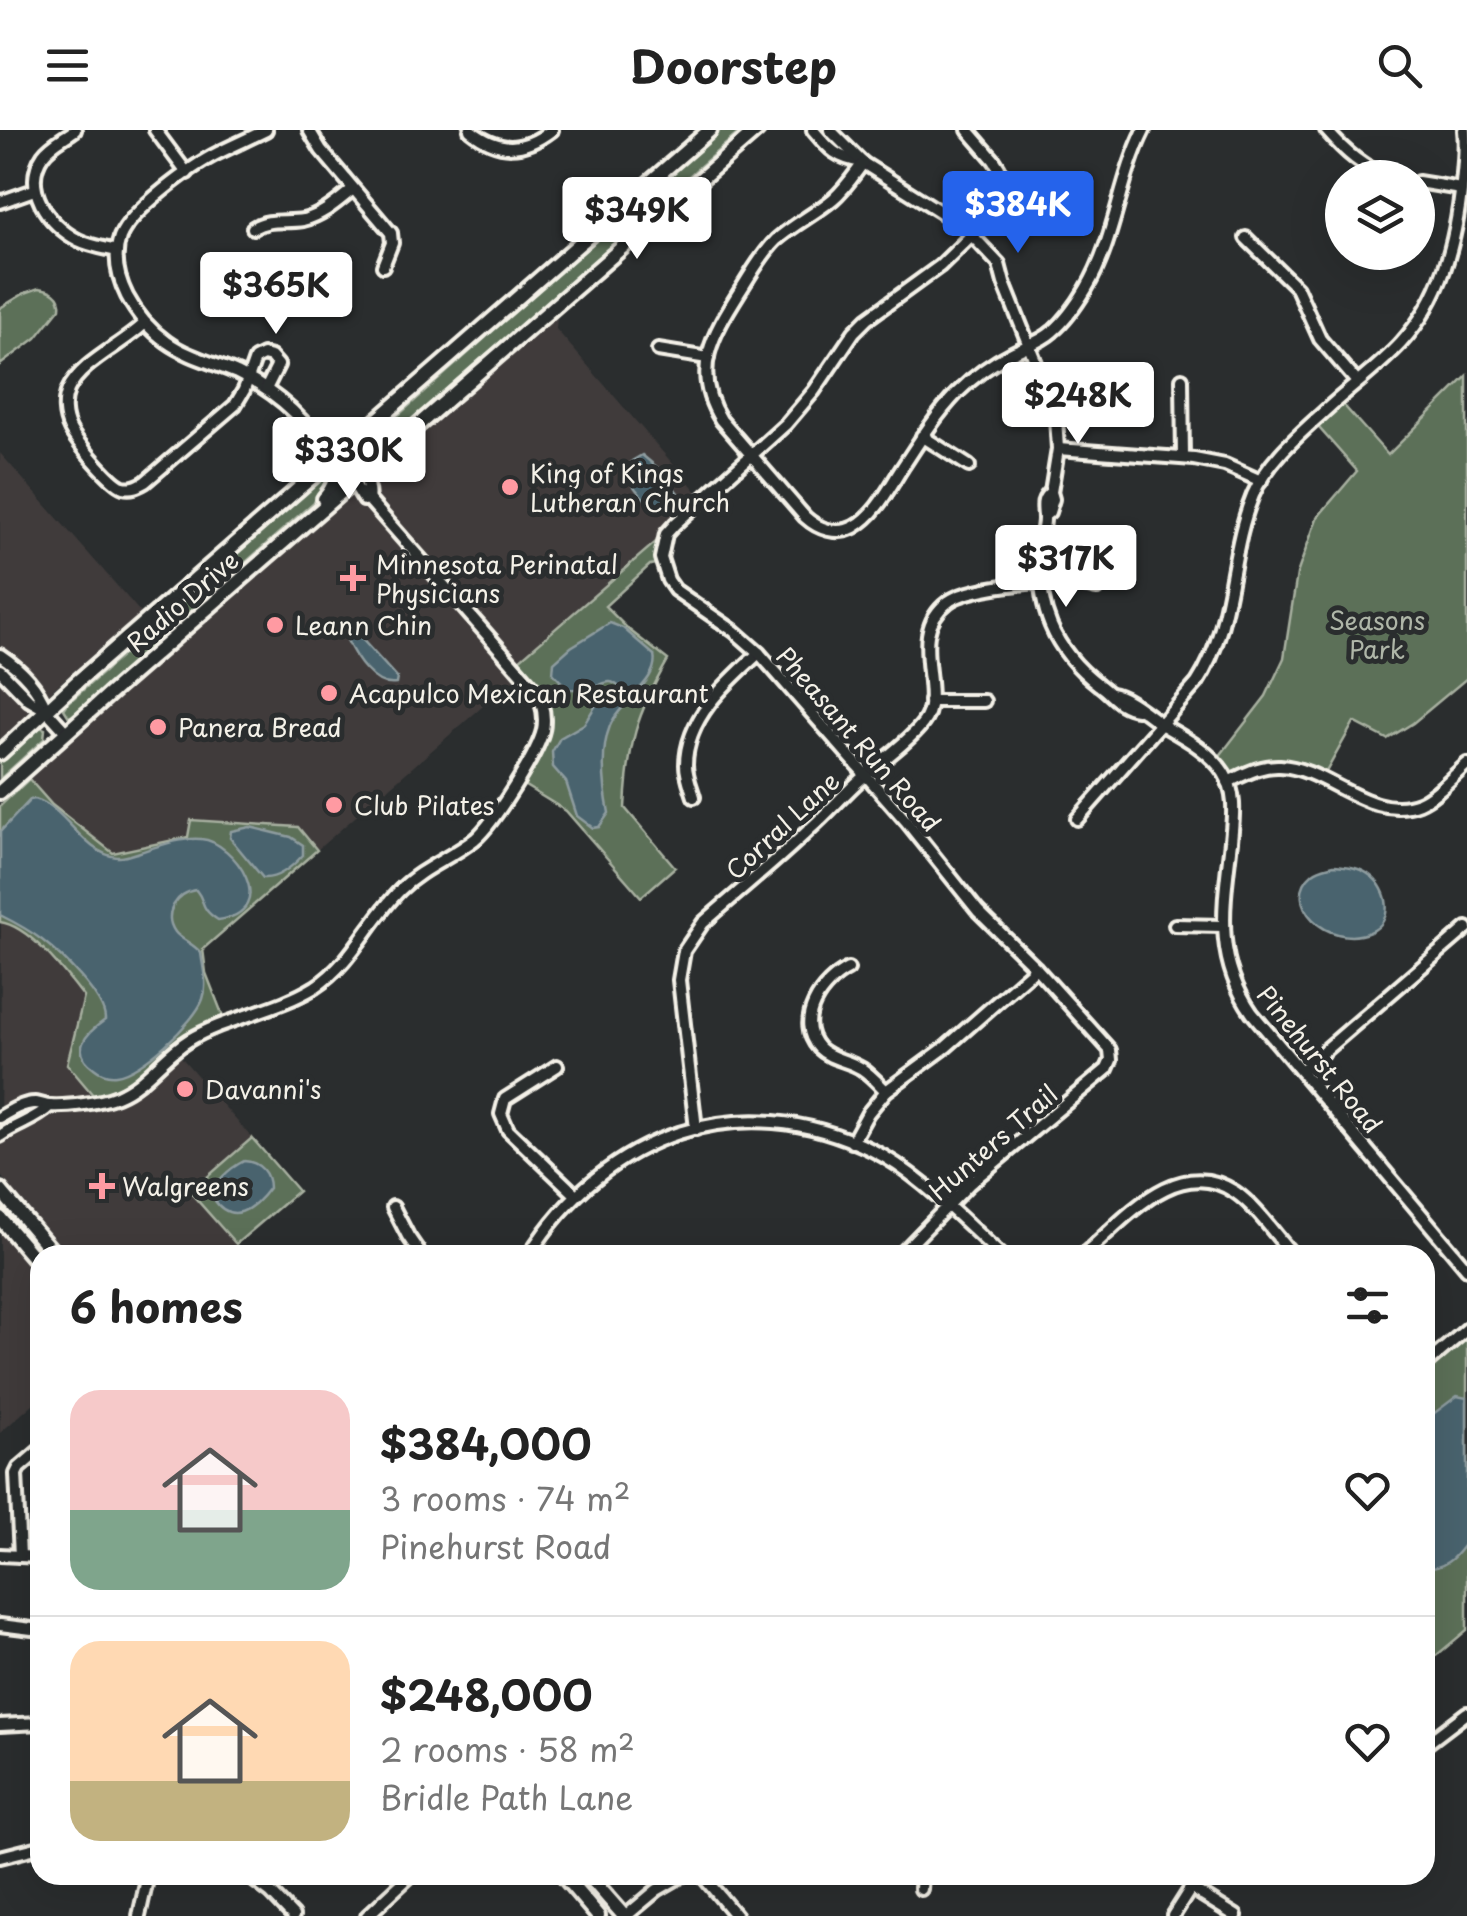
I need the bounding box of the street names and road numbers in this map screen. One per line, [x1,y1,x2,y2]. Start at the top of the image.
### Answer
street label: Radio Drive [117,541,247,661]
street label: Pheasant Run Road [768,638,950,840]
street label: Corral Lane [716,762,848,888]
street label: Pinehurst Road [1248,977,1392,1141]
street label: Hunters Trail [920,1075,1066,1209]

